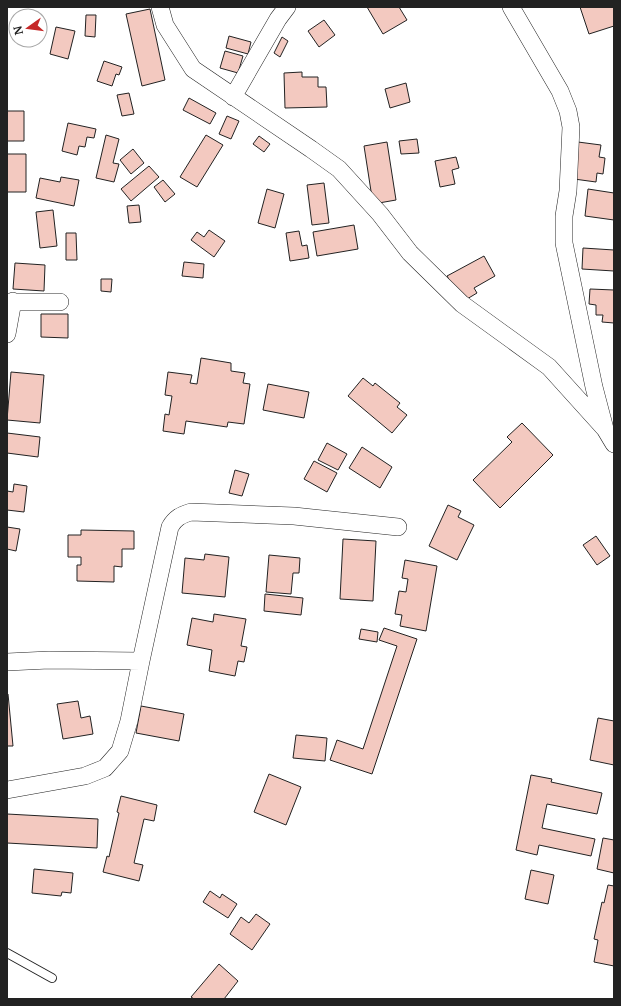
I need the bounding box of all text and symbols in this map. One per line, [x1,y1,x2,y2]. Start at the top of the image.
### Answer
north arrow [8,8,48,48]
text: N [10,24,26,36]

